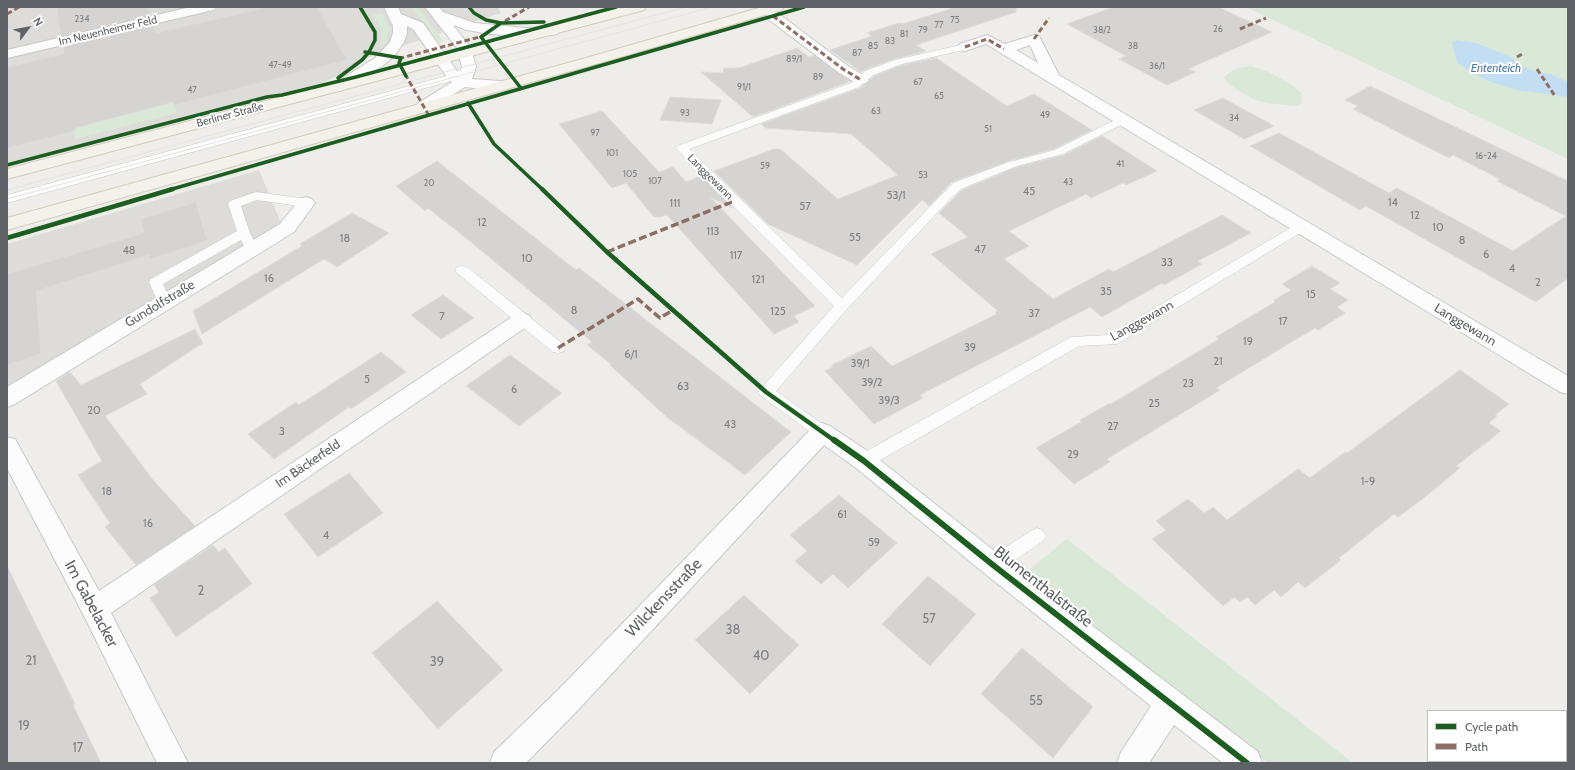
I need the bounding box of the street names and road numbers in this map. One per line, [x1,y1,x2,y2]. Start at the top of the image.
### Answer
street label: Im Neuenheimer Feld [58,13,158,49]
street label: Berliner Straße [195,100,265,130]
street label: Langgewann [684,151,736,203]
street label: Gundolfstraße [122,277,198,331]
street label: Langgewann [1108,297,1176,345]
street label: Langgewann [1431,300,1499,350]
street label: Im Bäckerfeld [273,437,343,491]
street label: Blumenthalstraße [990,542,1096,632]
street label: Wilckensstraße [622,555,706,641]
street label: Im Gabelacker [60,557,122,651]

